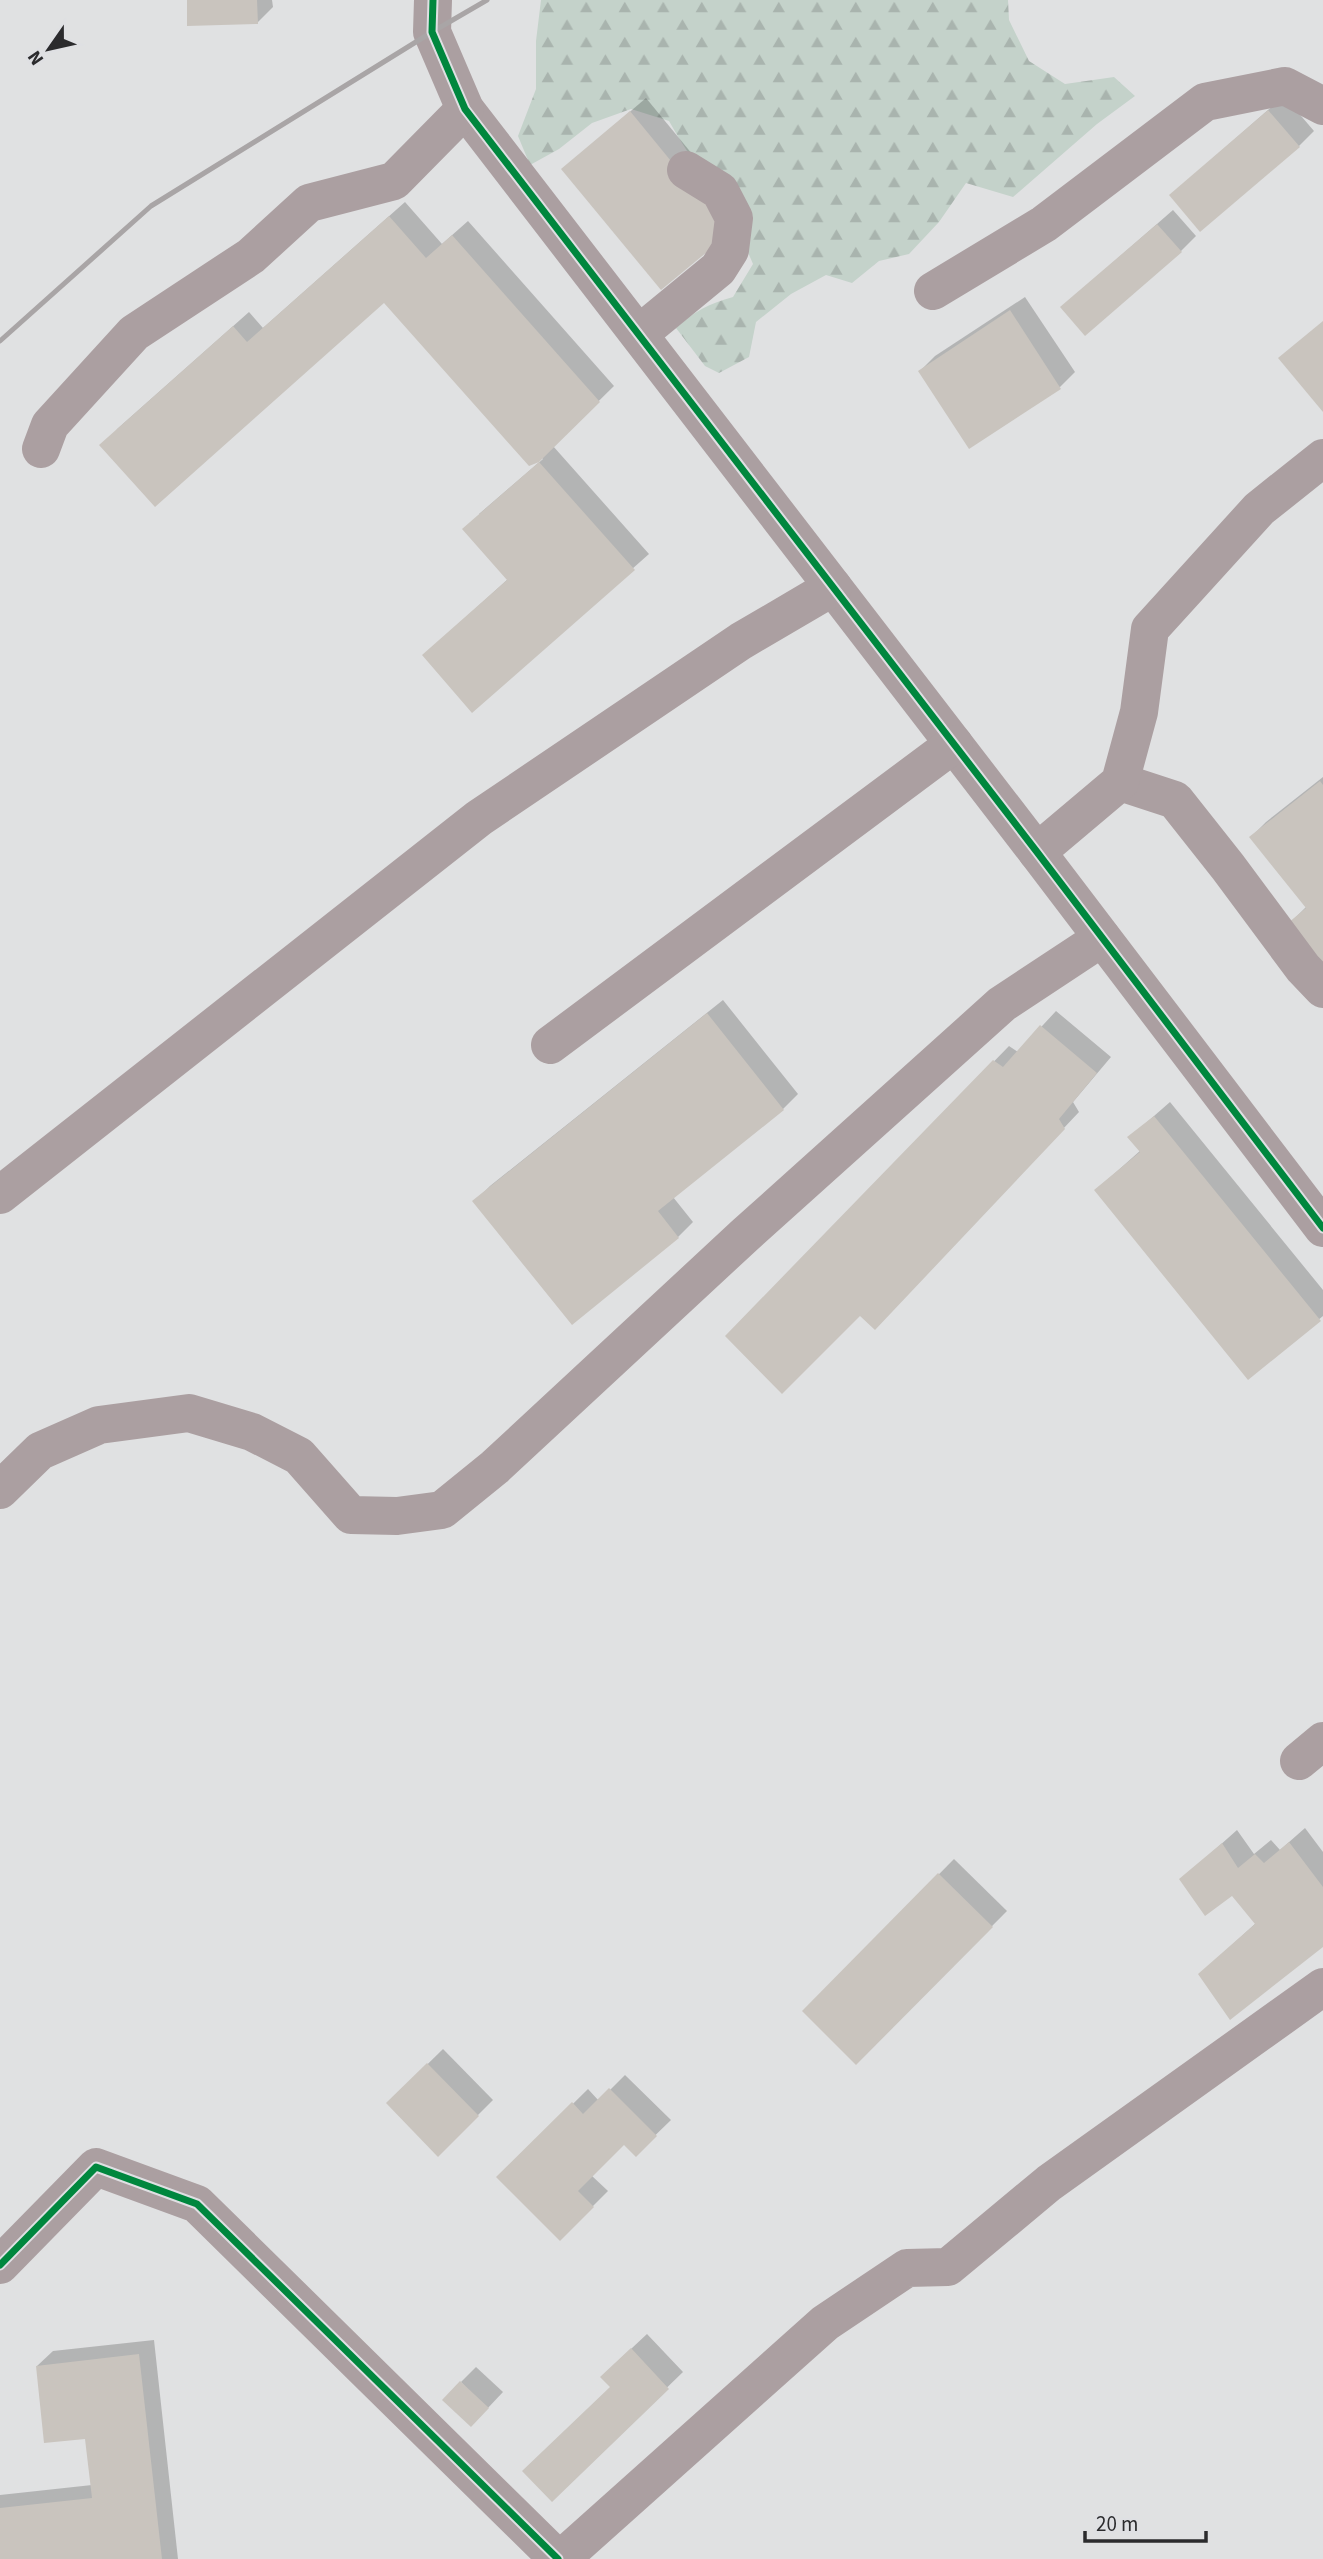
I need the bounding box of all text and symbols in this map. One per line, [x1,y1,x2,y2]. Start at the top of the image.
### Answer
north arrow [14,14,84,84]
text: N [21,45,51,70]
scale bar [1085,2500,1206,2544]
text: 20 m [1096,2509,1138,2539]

